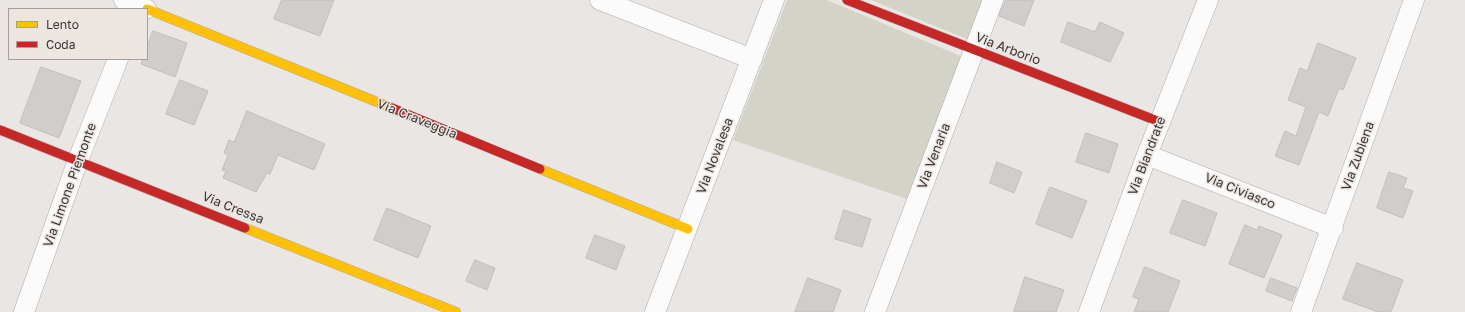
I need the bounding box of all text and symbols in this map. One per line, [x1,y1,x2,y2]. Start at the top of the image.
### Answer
legend [8,8,148,60]
text: Lento [46,17,79,32]
street label: Via Arborio [973,29,1043,69]
text: Coda [46,37,76,52]
street label: Via Craveggia [375,96,459,142]
street label: Via Biandrate [1125,114,1169,198]
street label: Via Novalesa [693,116,737,196]
street label: Via Zubiena [1338,119,1378,193]
street label: Via Limone Piemonte [40,121,100,249]
street label: Via Venaria [914,121,954,191]
street label: Via Civiasco [1202,170,1278,212]
street label: Via Cressa [200,189,266,227]

